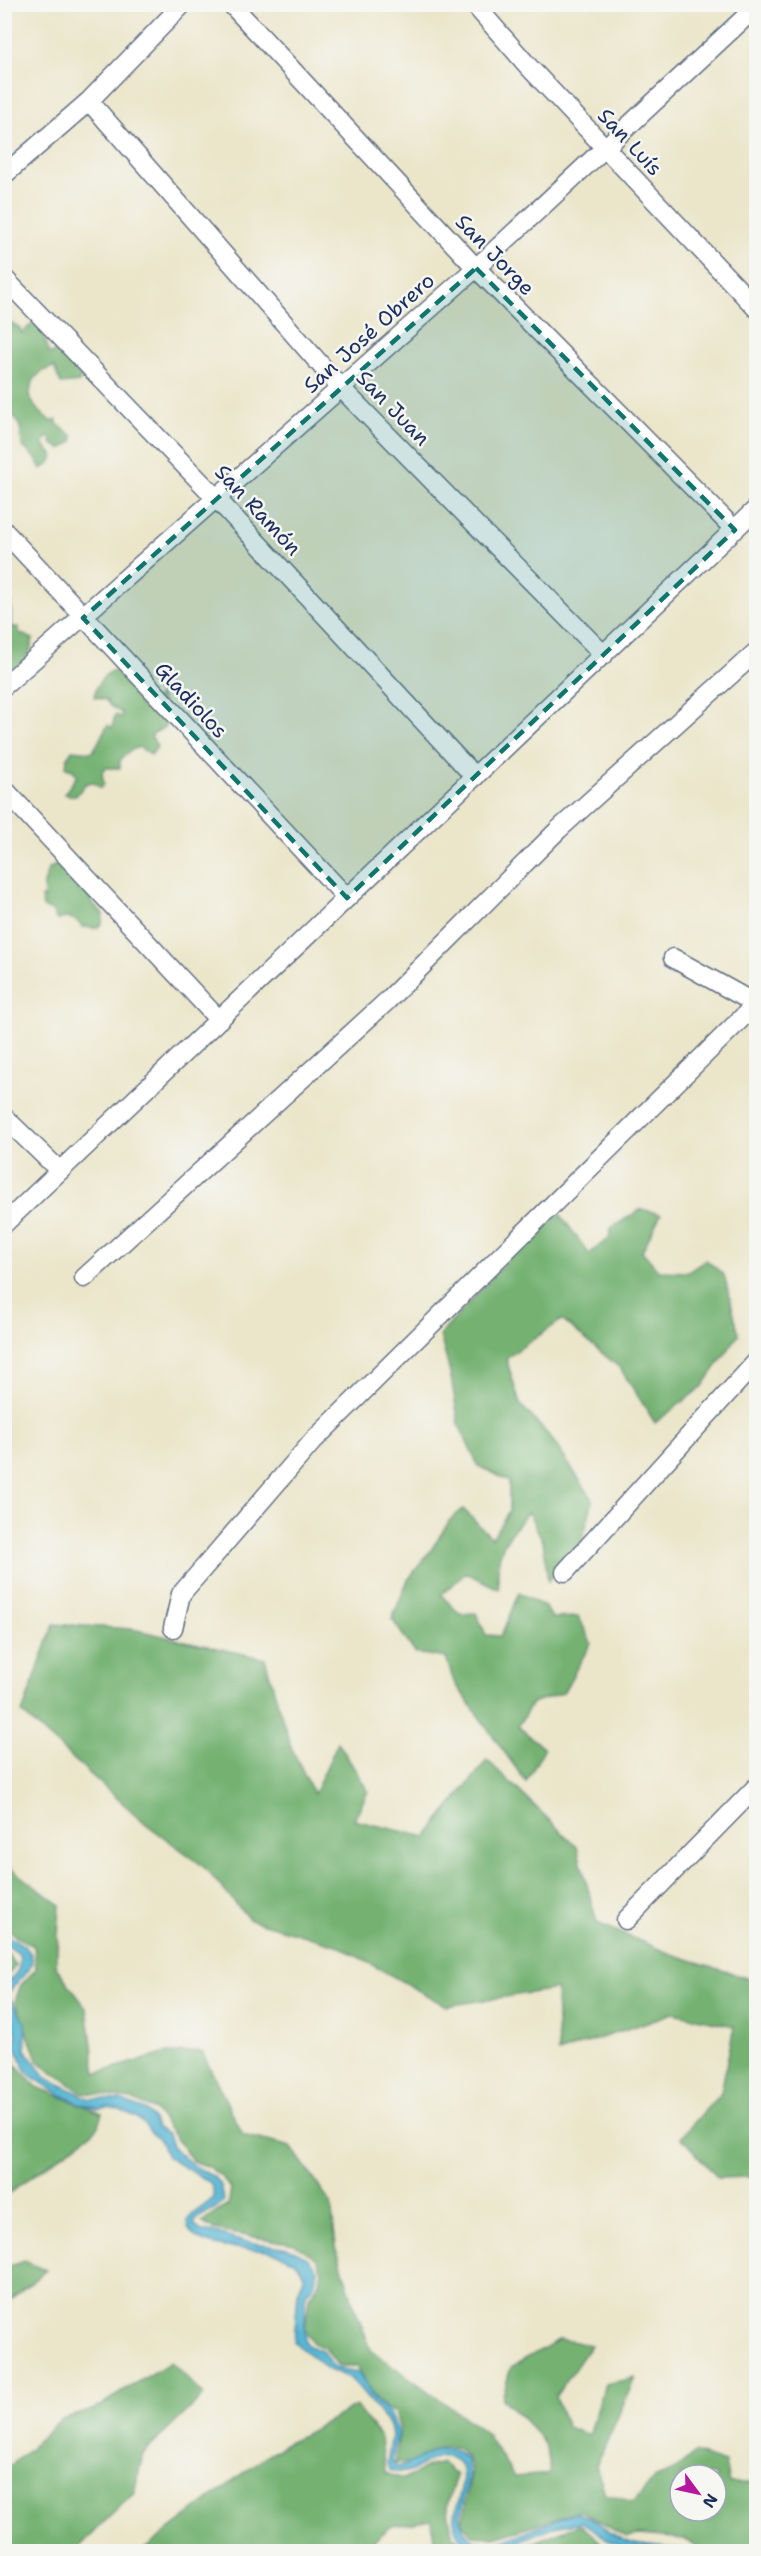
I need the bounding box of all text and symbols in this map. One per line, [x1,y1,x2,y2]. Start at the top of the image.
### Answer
street label: San Luís [591,102,669,182]
street label: San Jorge [449,208,541,302]
street label: San José Obrero [297,267,441,399]
street label: San Juan [350,364,436,452]
street label: San Ramón [209,458,308,562]
street label: Gladiolos [148,656,234,744]
north arrow [668,2463,728,2523]
text: N [698,2490,722,2512]

